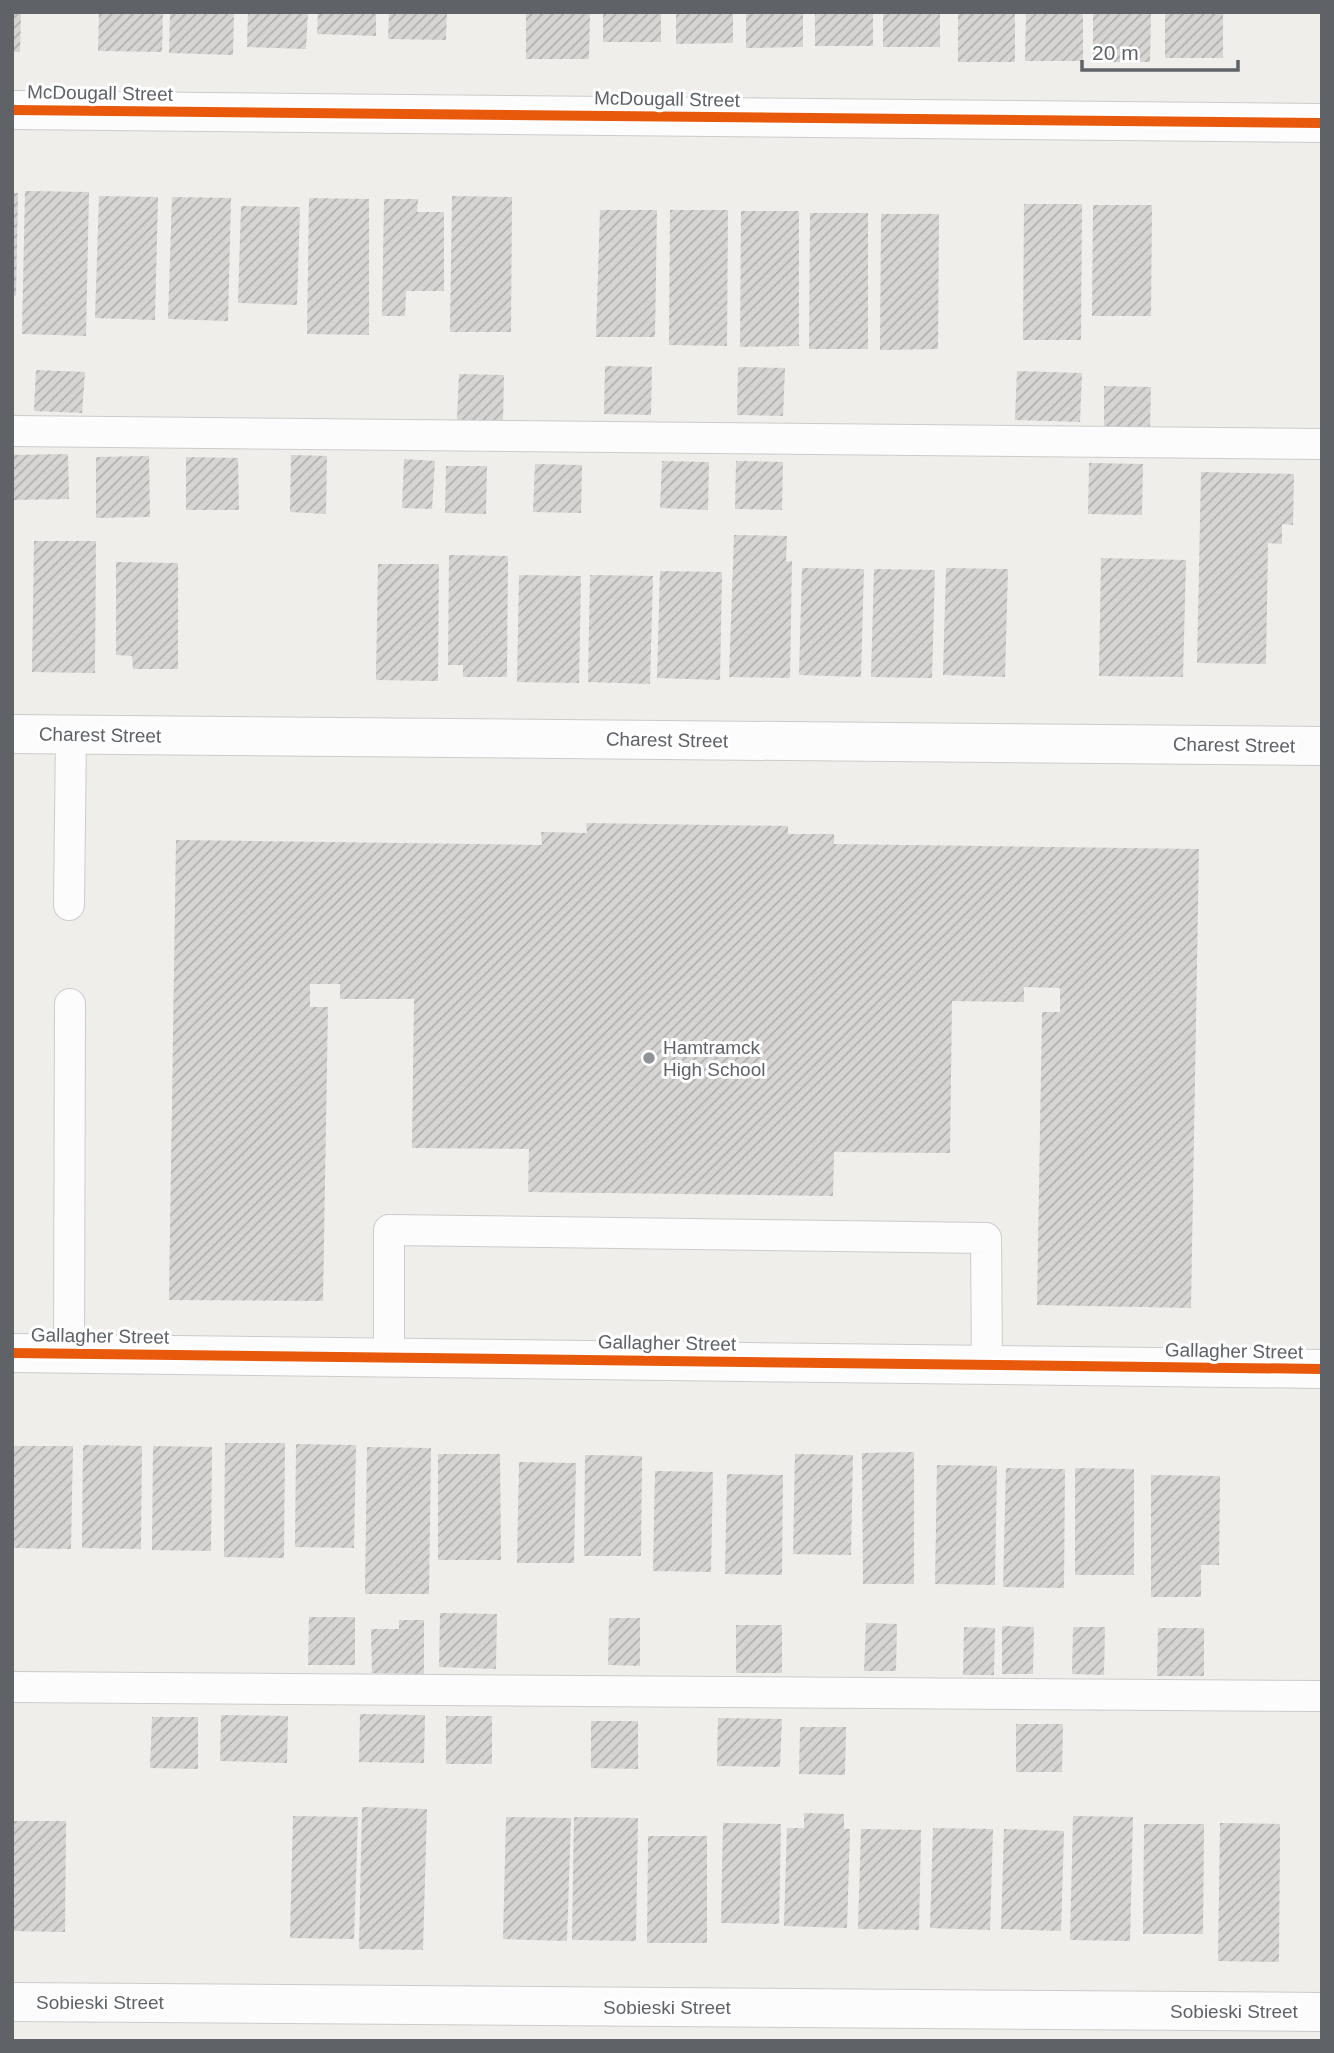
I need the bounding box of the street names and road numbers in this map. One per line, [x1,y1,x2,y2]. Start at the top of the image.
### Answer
street label: McDougall Street [27,81,174,105]
street label: McDougall Street [594,87,741,111]
street label: Charest Street [39,723,162,747]
street label: Charest Street [606,728,729,752]
street label: Charest Street [1173,733,1296,757]
street label: Gallagher Street [31,1324,170,1348]
street label: Gallagher Street [598,1331,737,1355]
street label: Gallagher Street [1165,1339,1304,1363]
street label: Sobieski Street [36,1992,165,2013]
street label: Sobieski Street [603,1997,732,2018]
street label: Sobieski Street [1170,2001,1299,2022]

